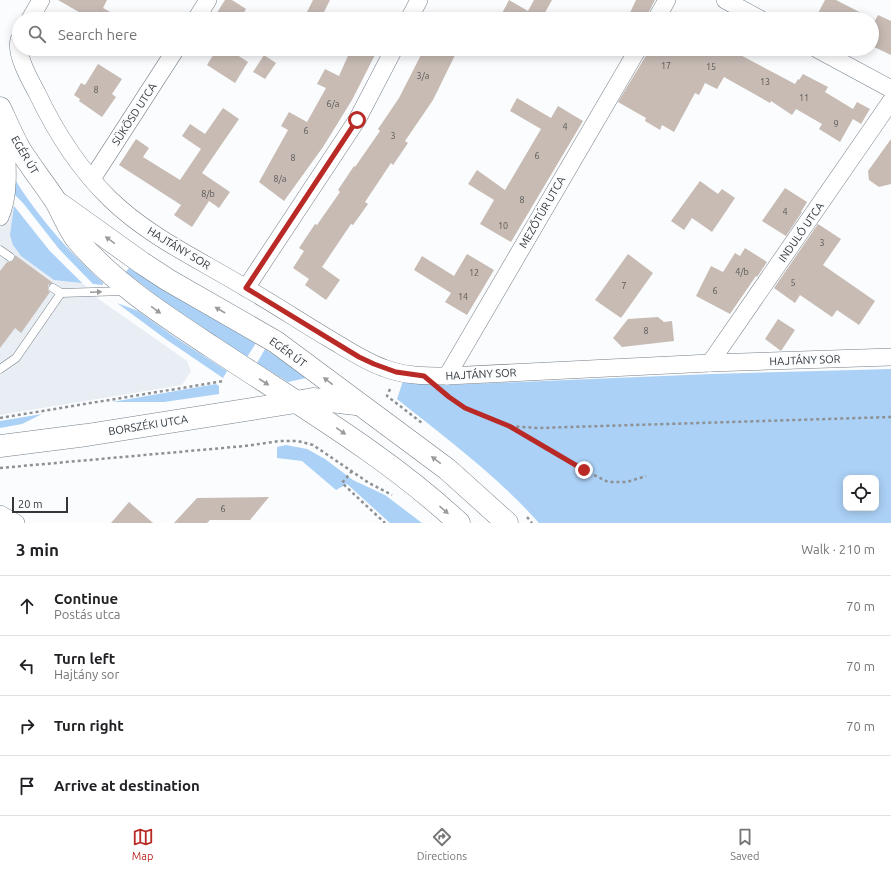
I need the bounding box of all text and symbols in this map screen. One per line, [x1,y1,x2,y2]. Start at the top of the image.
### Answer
search box [12,12,879,56]
icon: search [26,23,48,45]
text: Search here [58,26,137,43]
house number: 17 [661,61,671,71]
house number: 15 [706,62,716,72]
house number: 3/a [417,71,429,81]
house number: 13 [760,77,770,87]
street label: SÜKÖSD UTCA [109,80,159,147]
house number: 8 [93,85,99,95]
house number: 11 [799,93,809,103]
house number: 6/a [327,99,339,109]
route start [348,111,366,129]
house number: 9 [833,119,839,129]
house number: 4 [562,122,568,132]
house number: 6 [303,126,309,136]
house number: 3 [390,131,396,141]
street label: EGÉR ÚT [9,133,42,176]
house number: 6 [534,151,540,161]
house number: 8 [290,153,296,163]
street label: MEZŐTÚR UTCA [516,173,568,250]
house number: 8/a [274,174,286,184]
house number: 8/b [201,189,215,199]
house number: 8 [519,195,525,205]
street label: INDULÓ UTCA [775,199,826,264]
house number: 4 [782,207,788,217]
house number: 10 [498,221,508,231]
street label: HAJTÁNY SOR [145,224,213,272]
one-way arrow [105,236,116,244]
house number: 3 [819,238,825,248]
house number: 4/b [735,267,749,277]
house number: 12 [469,268,479,278]
house number: 5 [790,278,796,288]
house number: 7 [621,281,627,291]
house number: 6 [712,286,718,296]
one-way arrow [90,289,103,295]
house number: 14 [458,292,468,302]
one-way arrow [151,306,162,314]
one-way arrow [214,306,226,313]
house number: 8 [643,326,649,336]
street label: EGÉR ÚT [267,334,309,369]
street label: HAJTÁNY SOR [769,352,841,367]
street label: HAJTÁNY SOR [445,365,517,382]
one-way arrow [323,377,334,386]
one-way arrow [259,378,270,386]
street label: BORSZÉKI UTCA [107,412,189,437]
one-way arrow [335,427,346,435]
one-way arrow [430,456,441,465]
route end [575,461,593,479]
map controls [843,475,879,511]
button: locate [843,475,879,511]
scale bar [12,495,68,514]
text: 20 m [18,498,42,510]
house number: 6 [220,504,226,514]
one-way arrow [439,505,450,514]
text: 3 min [16,540,59,559]
text: Walk · 210 m [801,542,875,556]
text: Continue [54,590,118,607]
icon: ahead [16,595,38,617]
text: 70 m [846,599,875,613]
text: Postás utca [54,607,120,621]
text: Turn left [54,650,115,667]
icon: left [16,655,38,677]
text: 70 m [846,659,875,673]
text: Hajtány sor [54,667,119,681]
icon: right [16,715,38,737]
text: Turn right [54,717,124,734]
text: 70 m [846,719,875,733]
icon: arrive [16,775,38,797]
text: Arrive at destination [54,777,200,794]
tab: Map [132,826,154,862]
tab: Directions [417,826,467,862]
tab: Saved [730,826,759,862]

